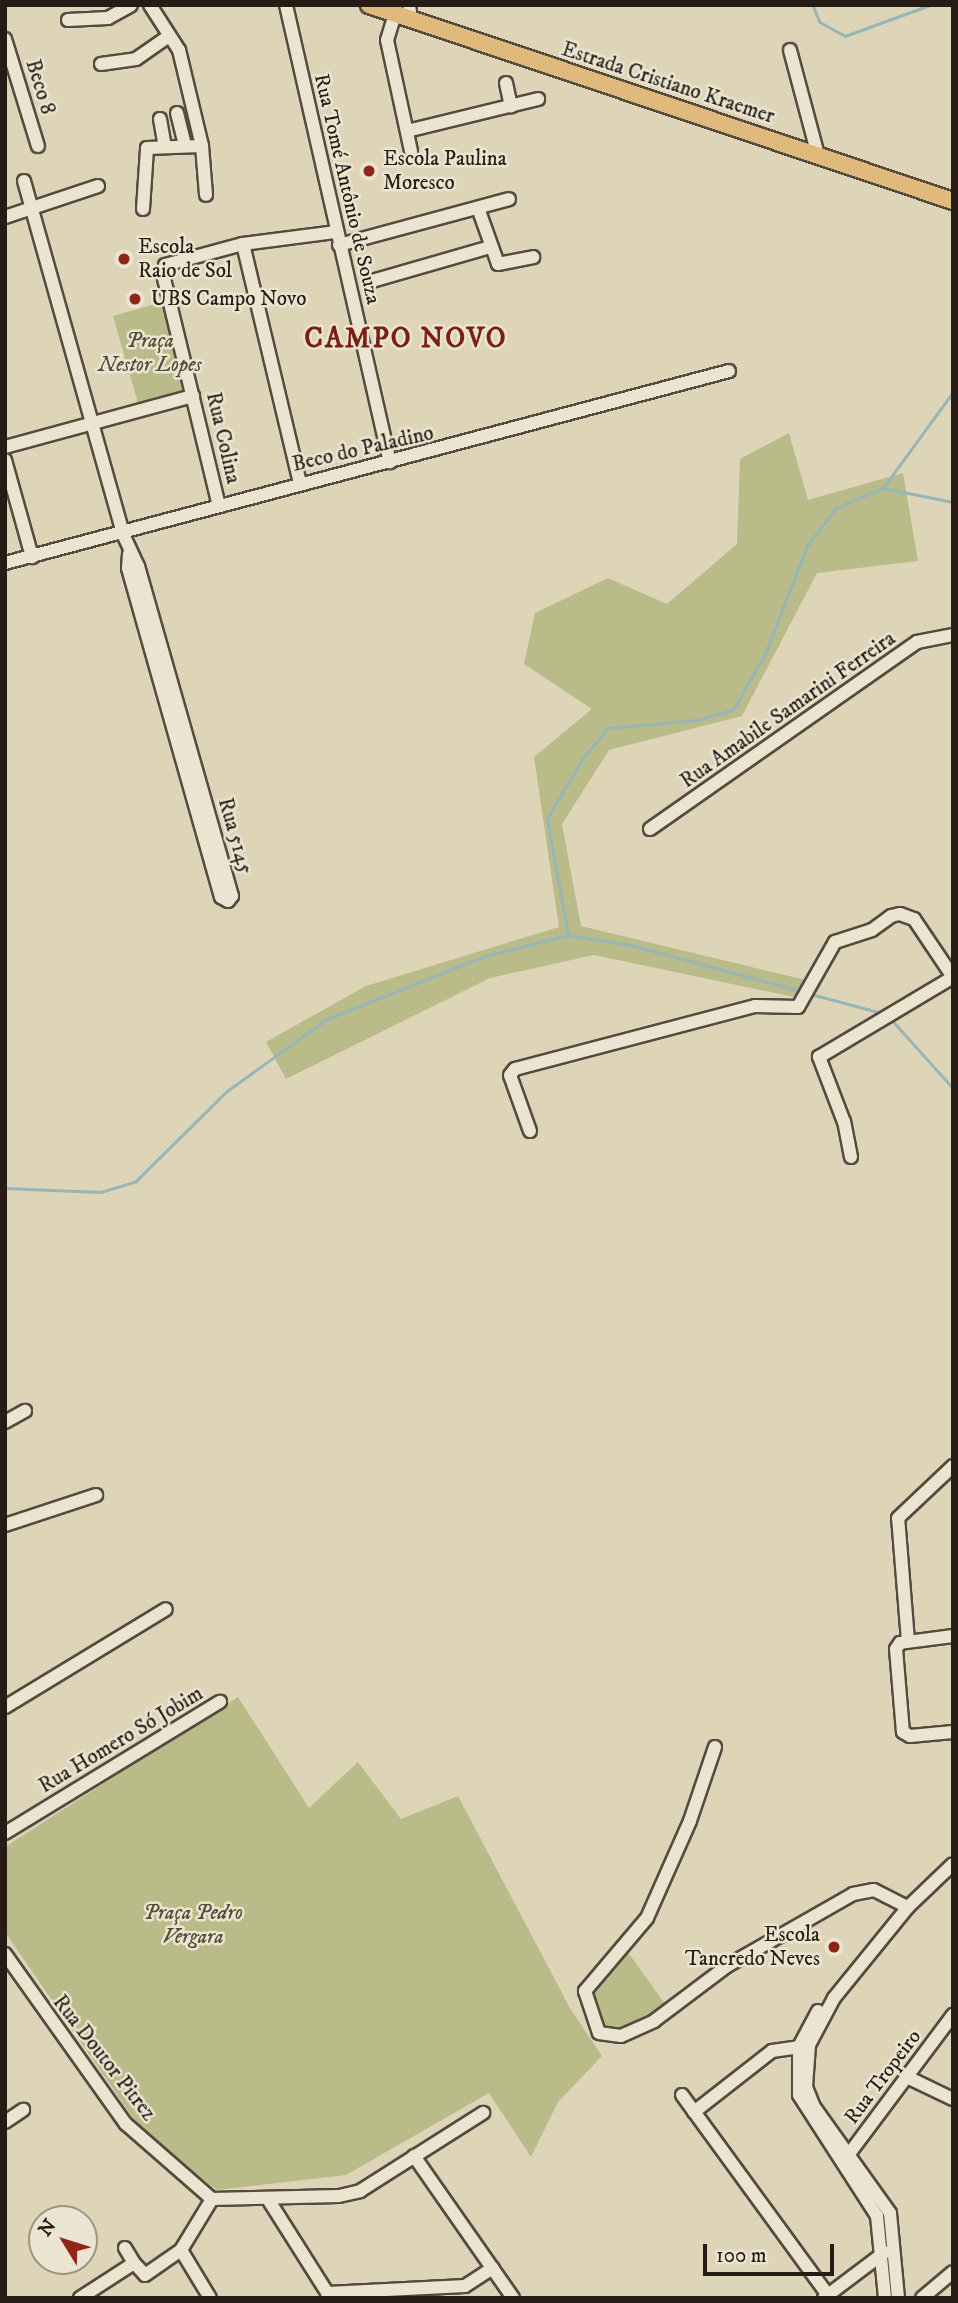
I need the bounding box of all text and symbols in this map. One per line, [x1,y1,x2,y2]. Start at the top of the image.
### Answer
street label: Estrada Cristiano Kraemer [558,37,778,129]
street label: Beco 8 [20,56,60,118]
street label: Rua Tomé Antônio de Souza [308,71,386,307]
place label: Escola Paulina Moresco [383,146,507,196]
marker: Escola Paulina Moresco [361,163,377,179]
place label: Escola Raio de Sol [138,234,232,284]
marker: Escola Raio de Sol [116,251,132,267]
place label: UBS Campo Novo [151,286,306,312]
marker: UBS Campo Novo [125,289,145,309]
district label: CAMPO NOVO [306,322,506,356]
park label: Praça Nestor Lopes [98,328,202,378]
street label: Rua Colina [200,390,246,486]
street label: Beco do Paladino [290,420,436,478]
street label: Rua Amabile Samarini Ferreira [676,626,900,794]
street label: Rua 5145 [212,795,258,877]
street label: Rua Homero Só Jobim [34,1681,208,1799]
park label: Praça Pedro Vergara [143,1900,243,1950]
place label: Escola Tancredo Neves [685,1922,820,1972]
marker: Escola Tancredo Neves [826,1939,842,1955]
street label: Rua Doutor Pitrez [47,1990,161,2126]
street label: Rua Tropeiro [839,2025,927,2129]
north arrow [28,2205,98,2275]
text: N [34,2215,61,2241]
scale bar [706,2230,837,2274]
text: 100 m [716,2243,767,2269]

